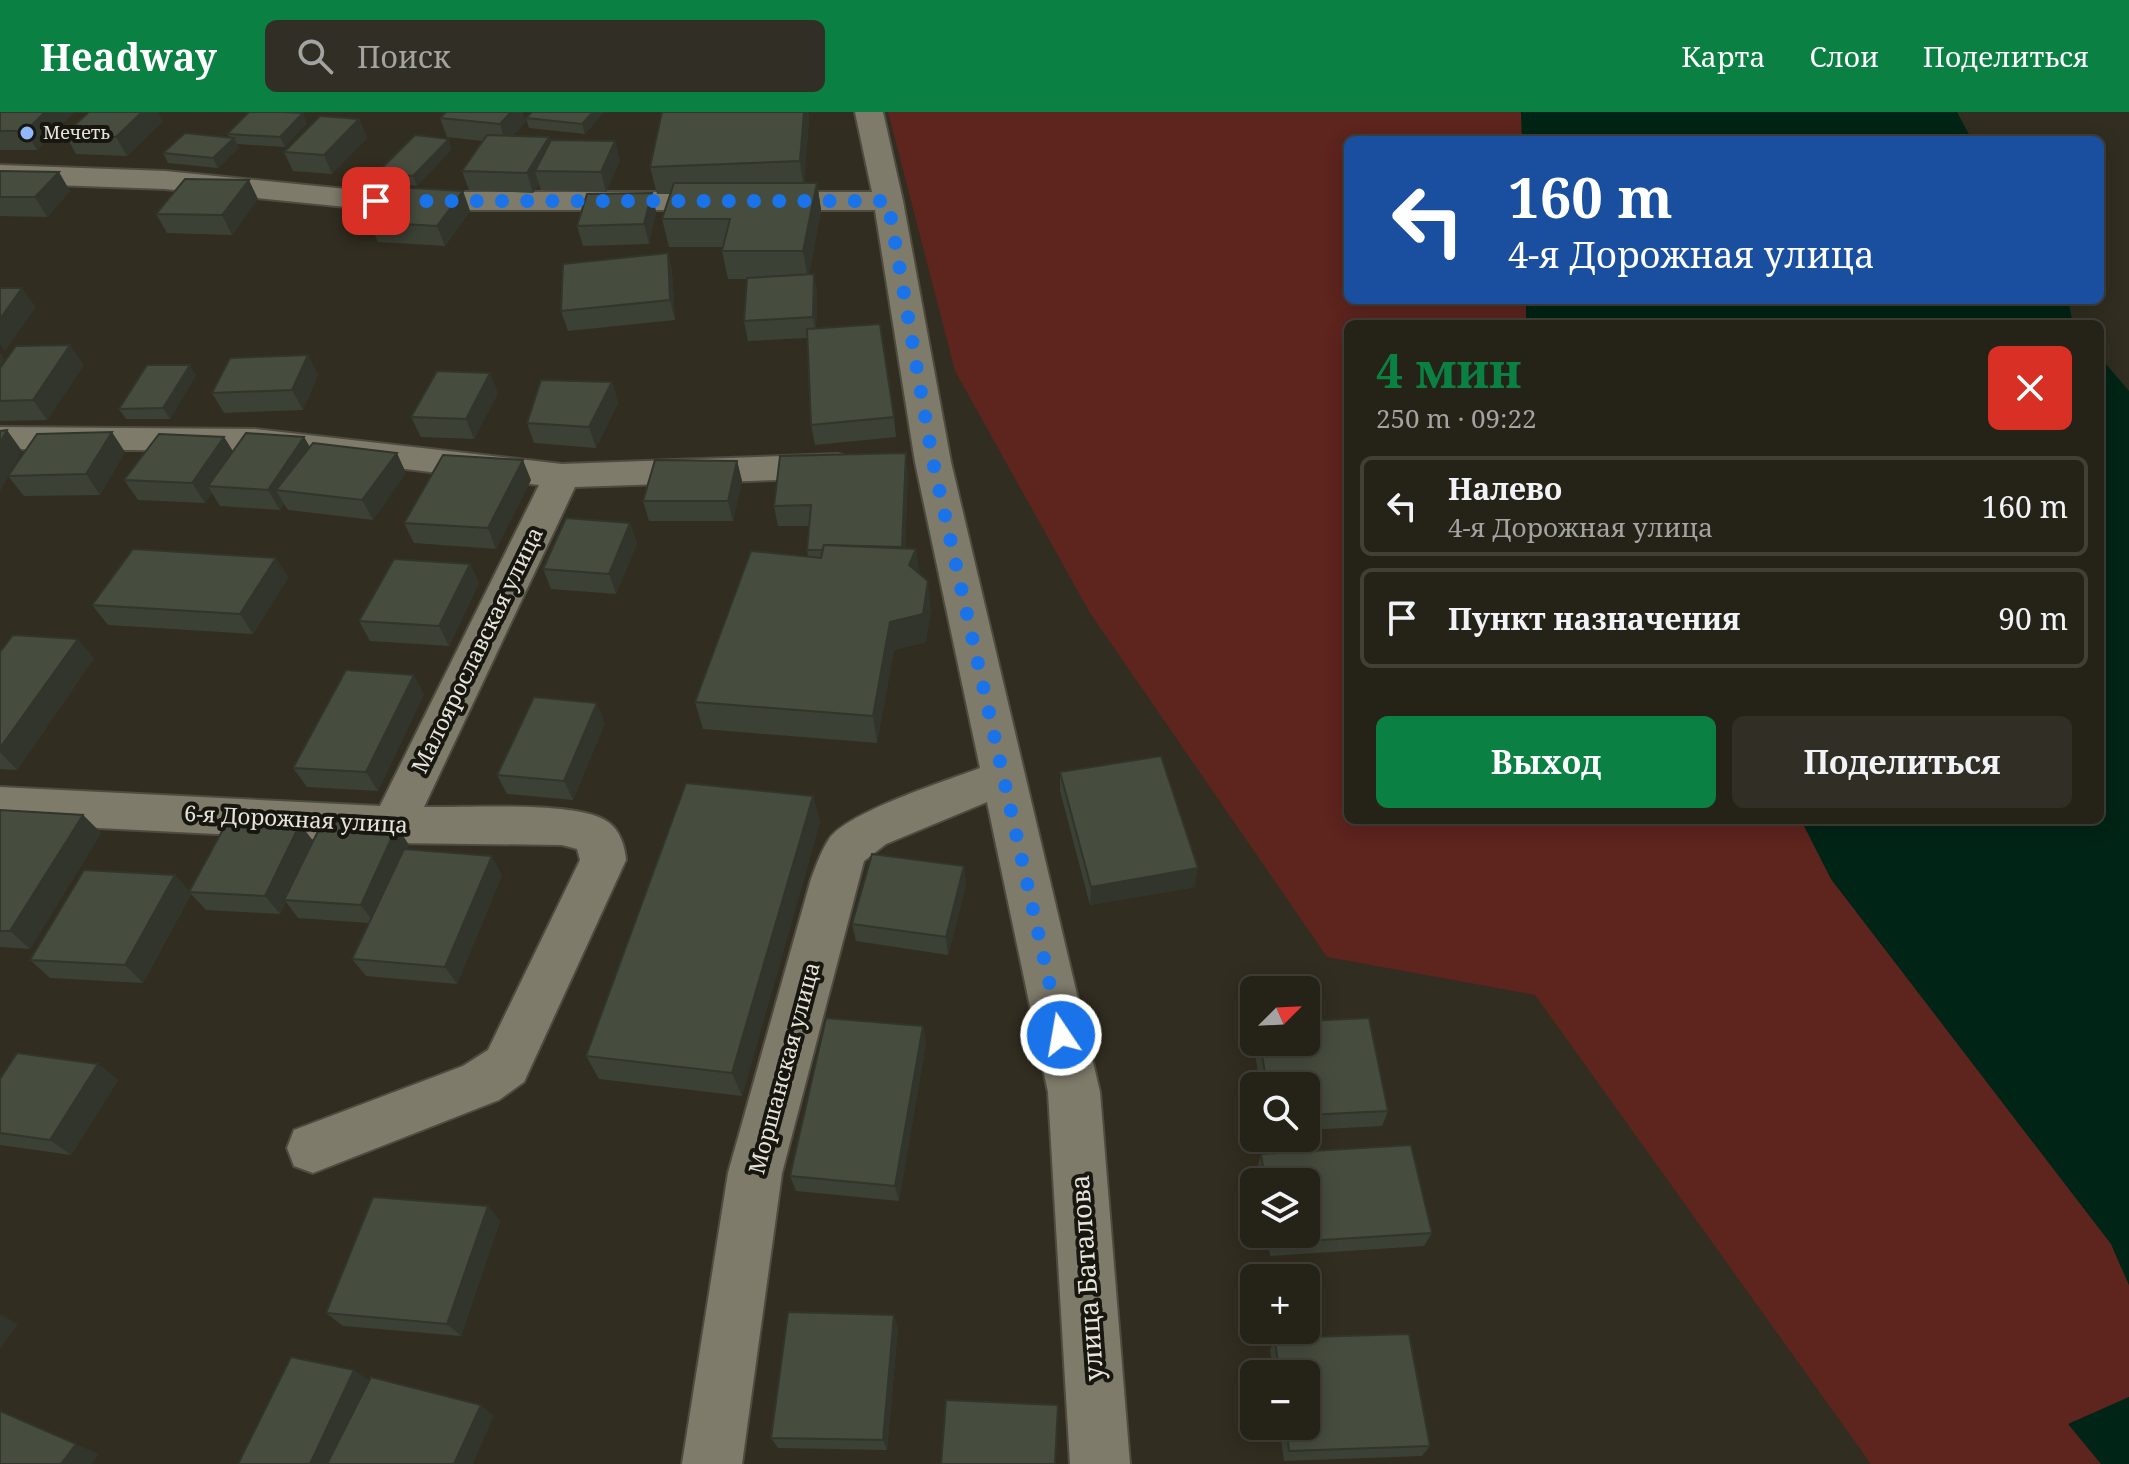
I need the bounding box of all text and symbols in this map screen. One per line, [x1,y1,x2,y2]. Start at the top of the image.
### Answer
search box [265,20,825,92]
text: Headway [40,30,217,82]
icon: search [293,34,337,78]
text: Поиск [357,36,451,77]
text: Карта [1681,37,1765,75]
text: Слои [1809,37,1879,75]
text: Поделиться [1923,37,2089,75]
place label: Мечеть [43,120,110,144]
marker: Мечеть [18,124,36,142]
text: 160 m [1508,158,1673,234]
pin [342,167,410,235]
icon: left [1376,168,1480,272]
icon: arrive [354,179,398,223]
text: 4-я Дорожная улица [1508,230,1875,279]
text: 4 мин [1376,337,1521,402]
button: close [1988,346,2072,430]
text: 250 m · 09:22 [1376,400,1537,436]
text: Налево [1448,468,1562,509]
icon: left [1380,484,1424,528]
text: 160 m [1982,486,2068,527]
text: 4-я Дорожная улица [1448,509,1713,545]
street label: Малоярославская улица [403,521,549,778]
icon: arrive [1380,596,1424,640]
text: Пункт назначения [1448,598,1740,639]
text: 90 m [1998,598,2068,639]
button: Выход [1376,716,1716,808]
button: Поделиться [1732,716,2072,808]
street label: 6-я Дорожная улица [183,797,409,839]
street label: Моршанская улица [740,958,826,1177]
north arrow [1240,976,1320,1056]
map controls [1240,976,1320,1440]
position arrow [1019,993,1103,1077]
button: search [1240,1072,1320,1152]
button: layers [1240,1168,1320,1248]
street label: улица Баталова [1061,1174,1111,1383]
button: + [1240,1264,1320,1344]
button: − [1240,1360,1320,1440]

